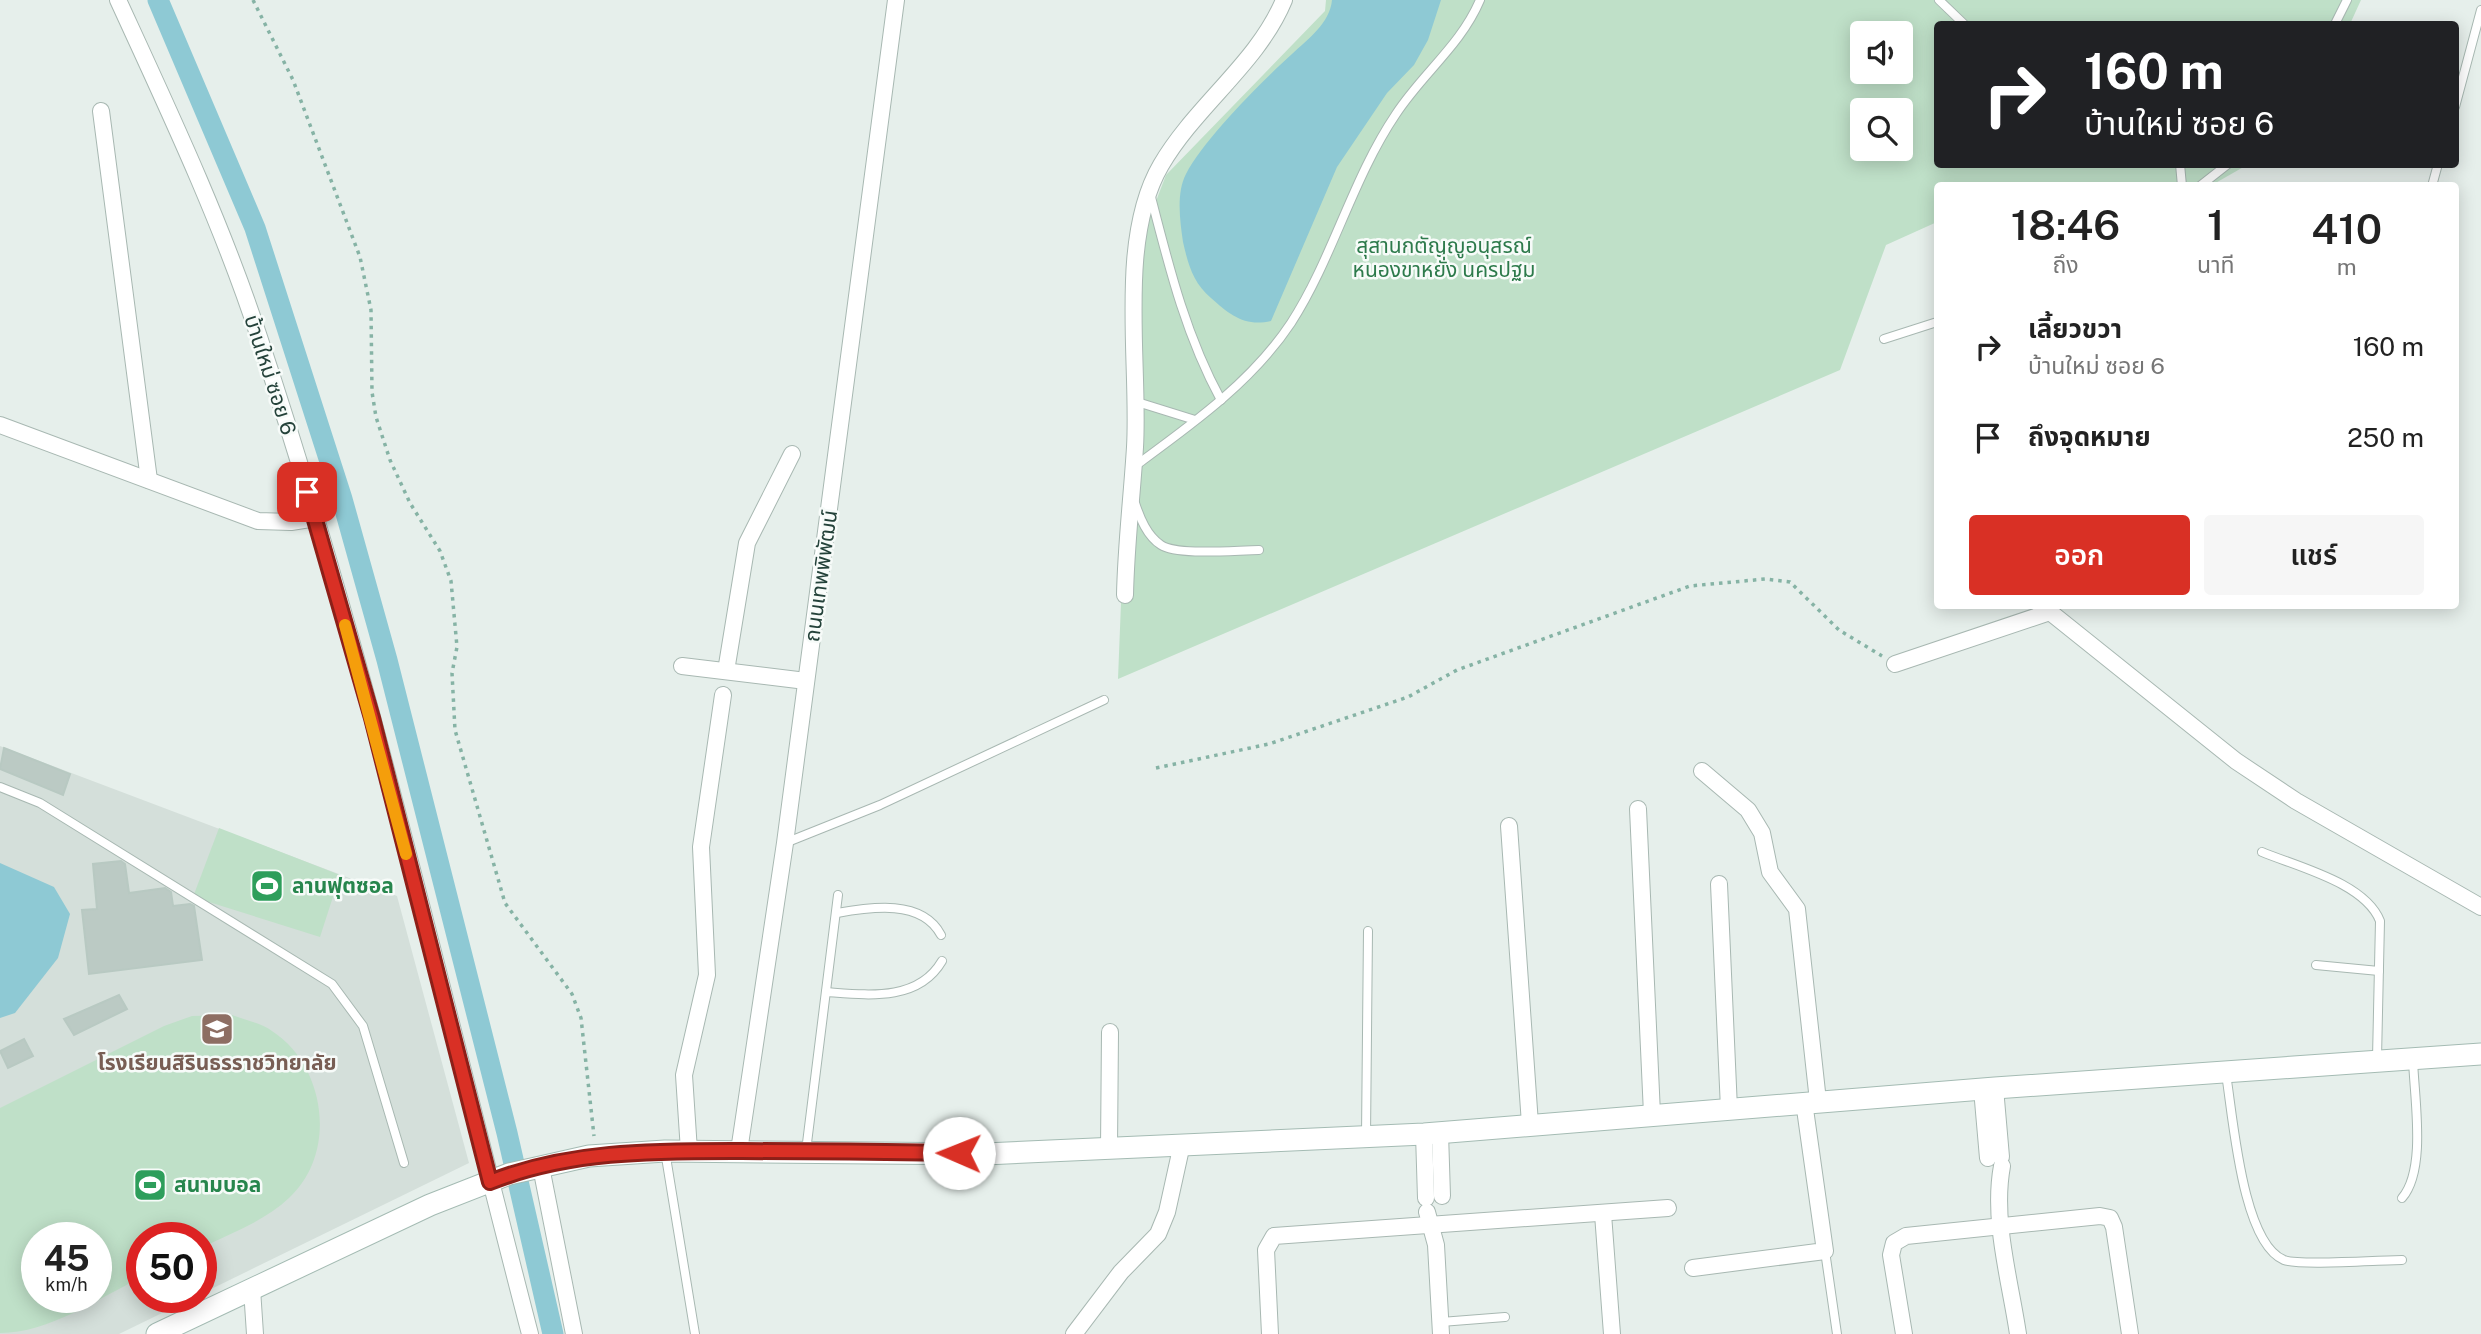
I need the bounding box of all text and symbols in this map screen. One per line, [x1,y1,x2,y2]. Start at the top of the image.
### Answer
map controls [1850,21,1913,161]
button: sound [1850,21,1913,84]
text: 160 m [2084,42,2224,100]
icon: right [1969,49,2060,140]
button: search [1850,98,1913,161]
text: บ้านใหม่ ซอย 6 [2084,105,2274,142]
text: 18:46 [2011,200,2120,249]
text: 1 [2207,200,2225,249]
text: 410 [2311,204,2382,253]
park label: สุสานกตัญญูอนุสรณ์ หนองขาหยั่ง นครปฐม [1353,233,1535,282]
text: ถึง [2052,251,2079,278]
text: นาที [2197,251,2235,278]
text: m [2337,253,2357,280]
street label: บ้านใหม่ ซอย 6 [239,312,302,438]
text: เลี้ยวขวา [2028,313,2122,344]
icon: right [1969,328,2007,366]
text: 160 m [2353,331,2424,362]
text: บ้านใหม่ ซอย 6 [2028,352,2165,379]
icon: arrive [1969,419,2007,457]
text: ถึงจุดหมาย [2028,421,2151,452]
text: 250 m [2347,422,2424,453]
pin [277,462,337,522]
icon: arrive [288,473,326,511]
street label: ถนนเทพพิพัฒน์ [799,508,842,644]
button: ออก [1969,515,2190,595]
button: แชร์ [2204,515,2424,595]
sports icon: ลานฟุตซอล [248,867,286,905]
place label: ลานฟุตซอล [292,873,394,899]
school or university icon: โรงเรียนสิรินธรราชวิทยาลัย [198,1010,236,1048]
place label: โรงเรียนสิรินธรราชวิทยาลัย [97,1050,337,1075]
position arrow [922,1116,996,1190]
sports icon: สนามบอล [131,1166,169,1204]
place label: สนามบอล [174,1172,261,1197]
speed limit sign: 50 [126,1222,217,1313]
text: 45 [43,1238,90,1279]
text: km/h [45,1274,88,1295]

